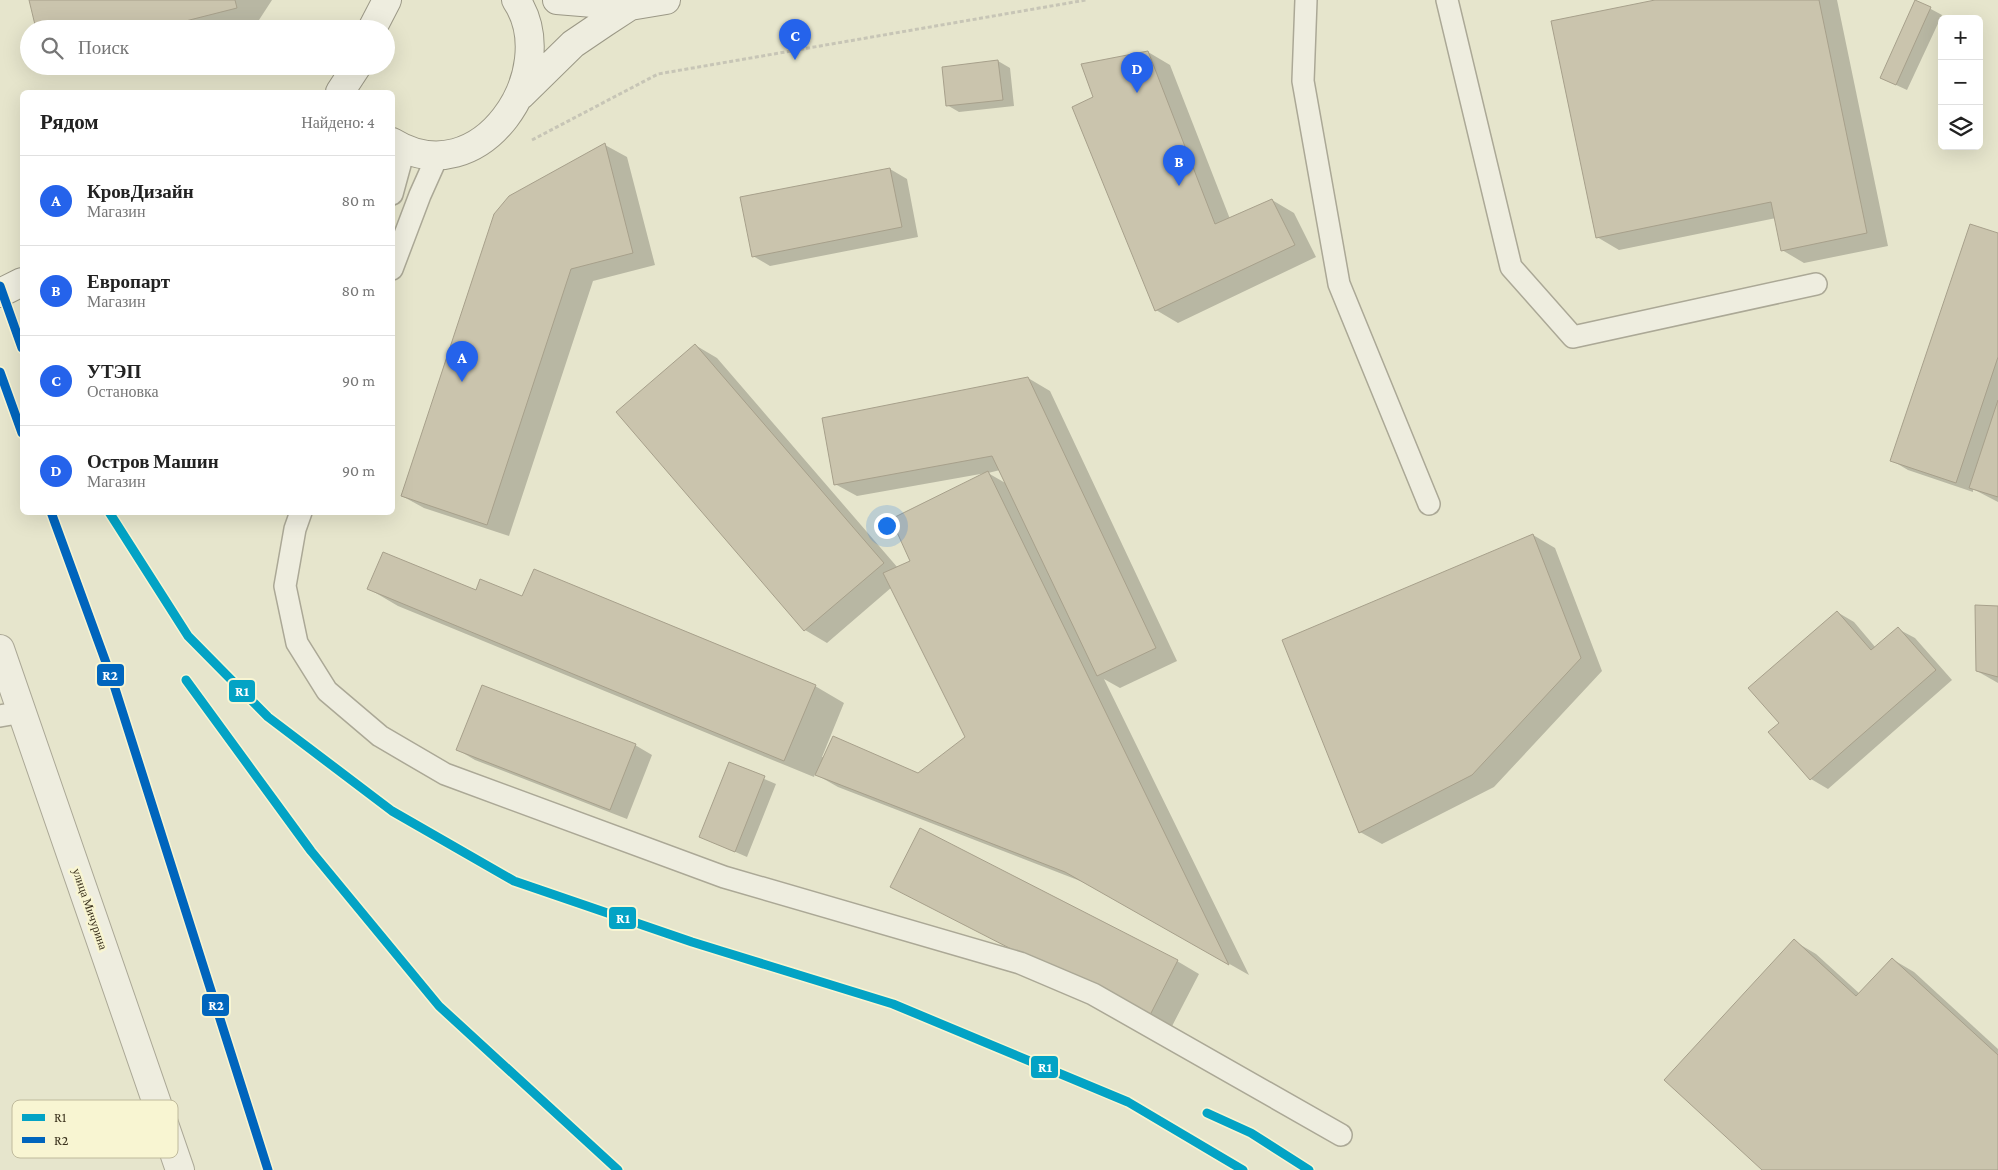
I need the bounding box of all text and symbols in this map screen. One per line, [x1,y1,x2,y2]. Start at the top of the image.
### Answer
map controls [1938,15,1983,150]
button: + [1938,15,1983,60]
pin: C [779,19,811,60]
search box [20,20,395,75]
icon: search [38,34,66,62]
text: Поиск [78,37,129,58]
pin: D [1121,52,1153,93]
button: − [1938,60,1983,105]
button: layers [1938,105,1983,150]
text: Рядом [40,110,99,134]
text: Найдено: 4 [301,114,375,131]
pin: B [1163,145,1195,186]
text: КровДизайн [87,181,194,202]
text: A [51,192,61,209]
text: 80 m [341,192,375,209]
text: Магазин [87,203,145,220]
text: Европарт [87,271,170,292]
text: B [51,282,61,299]
text: 80 m [341,282,375,299]
text: Магазин [87,293,145,310]
pin: A [446,341,478,382]
text: УТЭП [87,361,141,382]
text: C [51,372,61,389]
text: 90 m [342,372,375,389]
text: Остановка [87,383,159,400]
text: Остров Машин [87,451,219,472]
text: D [50,462,62,479]
text: 90 m [342,462,375,479]
text: Магазин [87,473,145,490]
your location [874,513,900,539]
line badge: R2 [96,663,125,687]
text: R2 [102,667,118,683]
line badge: R1 [228,679,256,703]
text: R1 [235,683,249,699]
street label: улица Мичурина [70,866,111,952]
line badge: R1 [608,906,637,930]
text: R1 [616,910,630,926]
line badge: R2 [201,993,230,1017]
text: R2 [208,997,224,1013]
line badge: R1 [1030,1055,1059,1079]
text: R1 [1038,1059,1052,1075]
legend [12,1100,178,1158]
text: R1 [54,1109,67,1125]
text: R2 [54,1132,69,1148]

